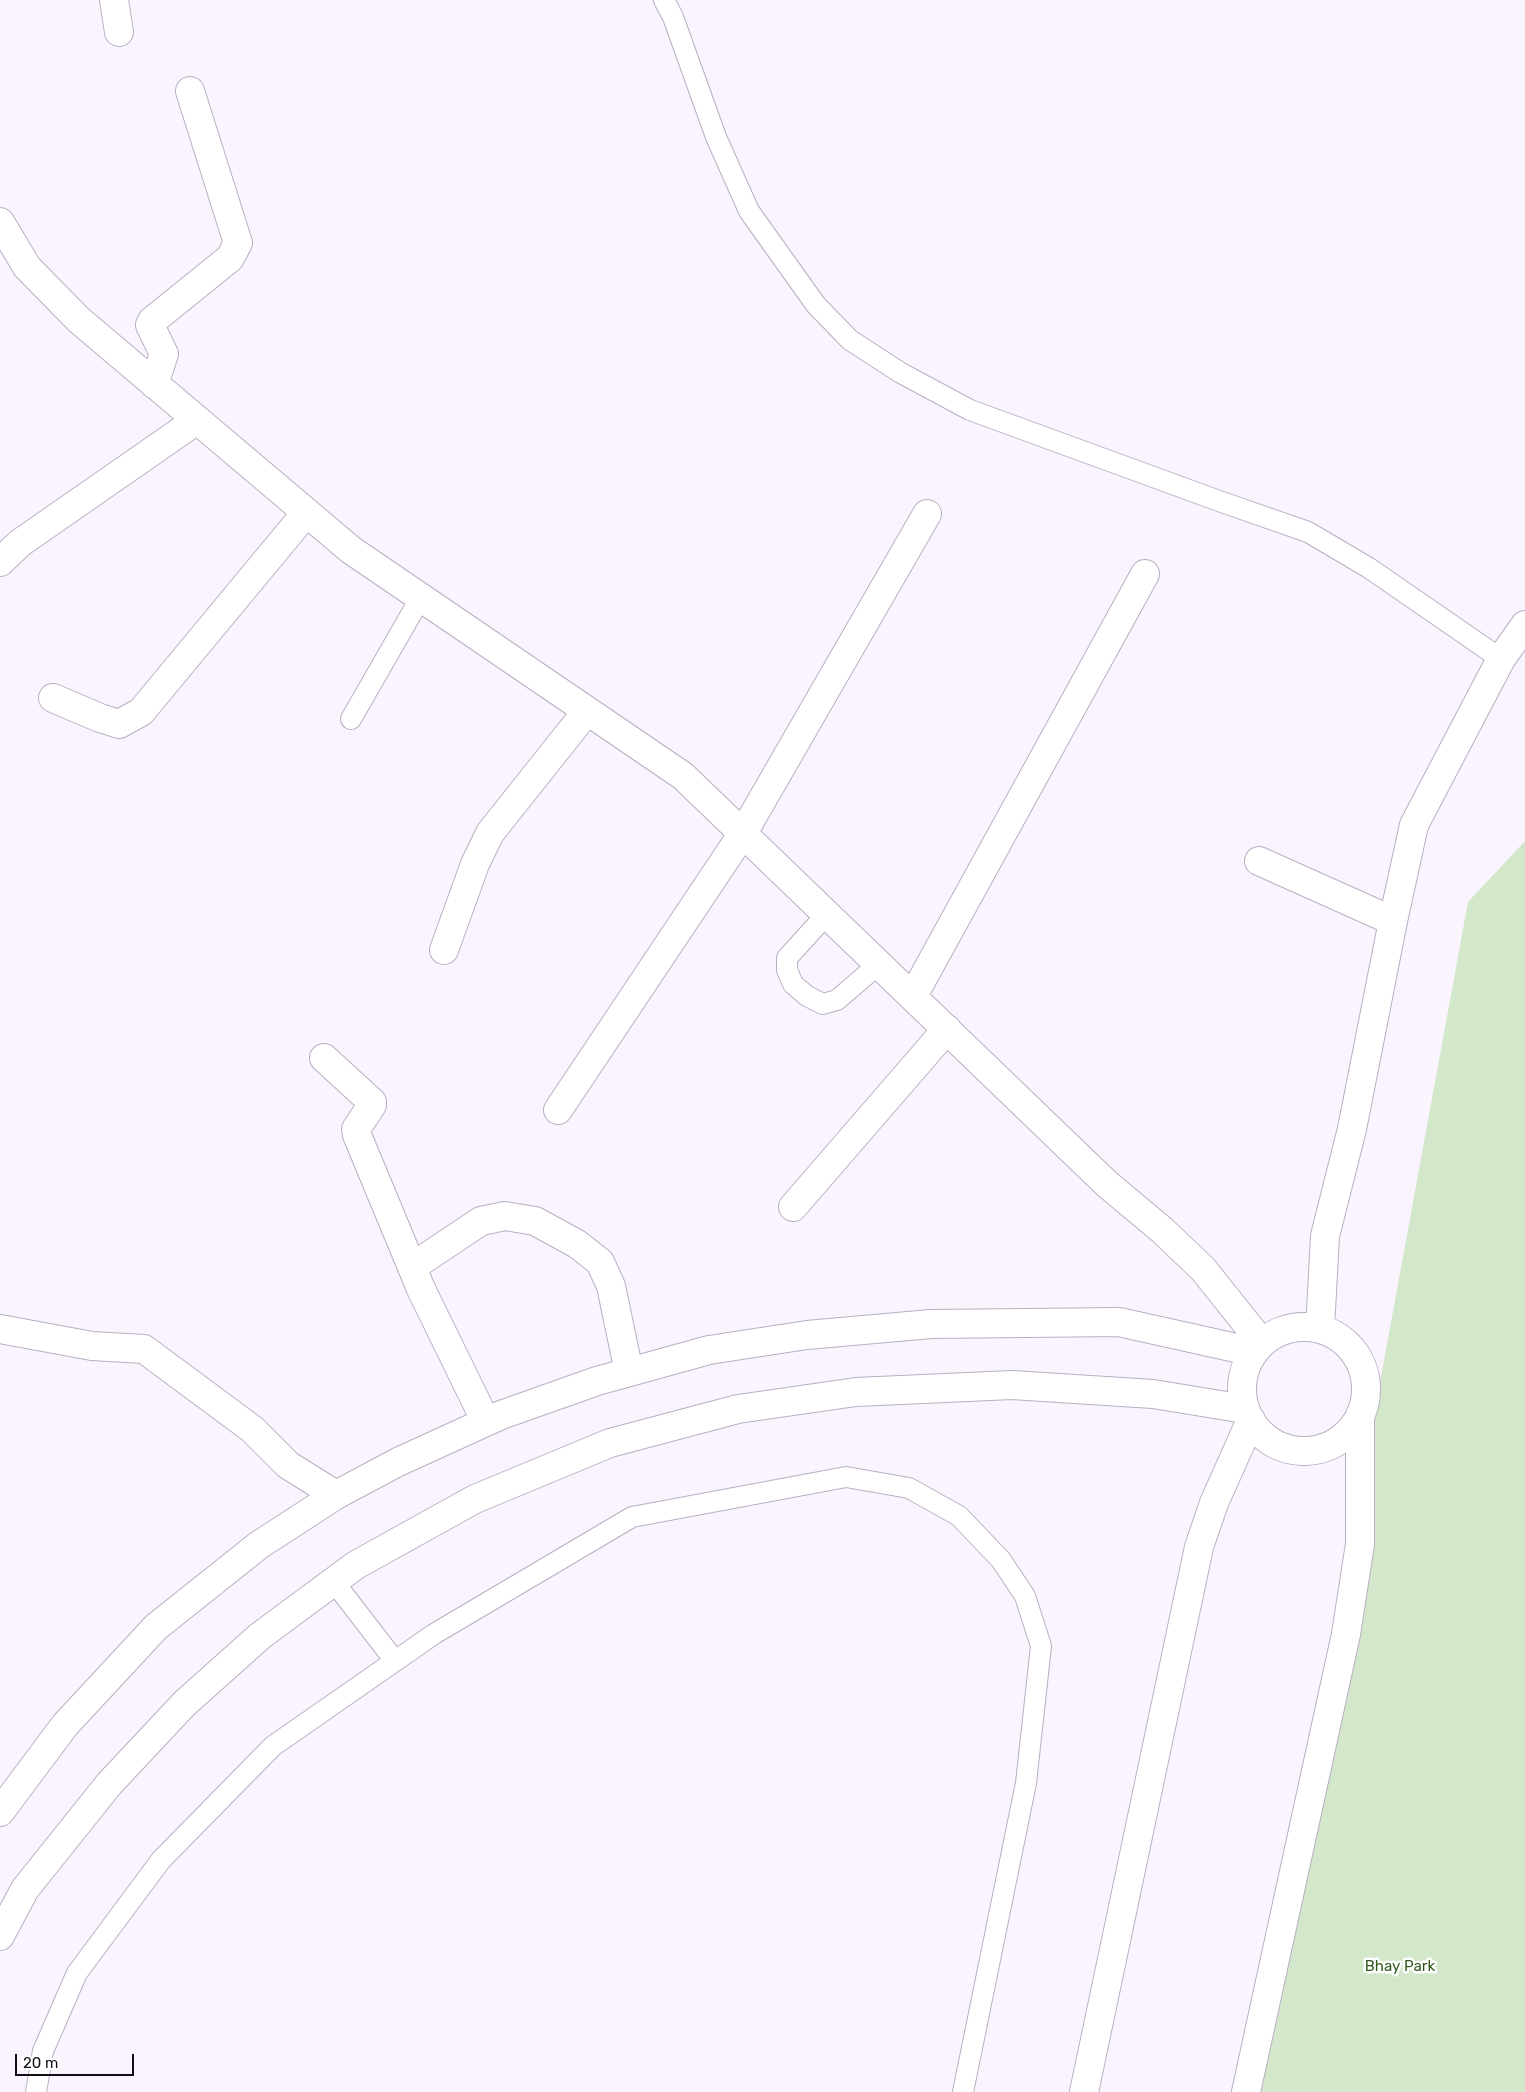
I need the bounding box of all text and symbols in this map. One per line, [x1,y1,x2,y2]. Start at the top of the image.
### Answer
park label: Bhay Park [1365,1958,1435,1976]
scale bar [18,2044,136,2076]
text: 20 m [23,2054,58,2072]

